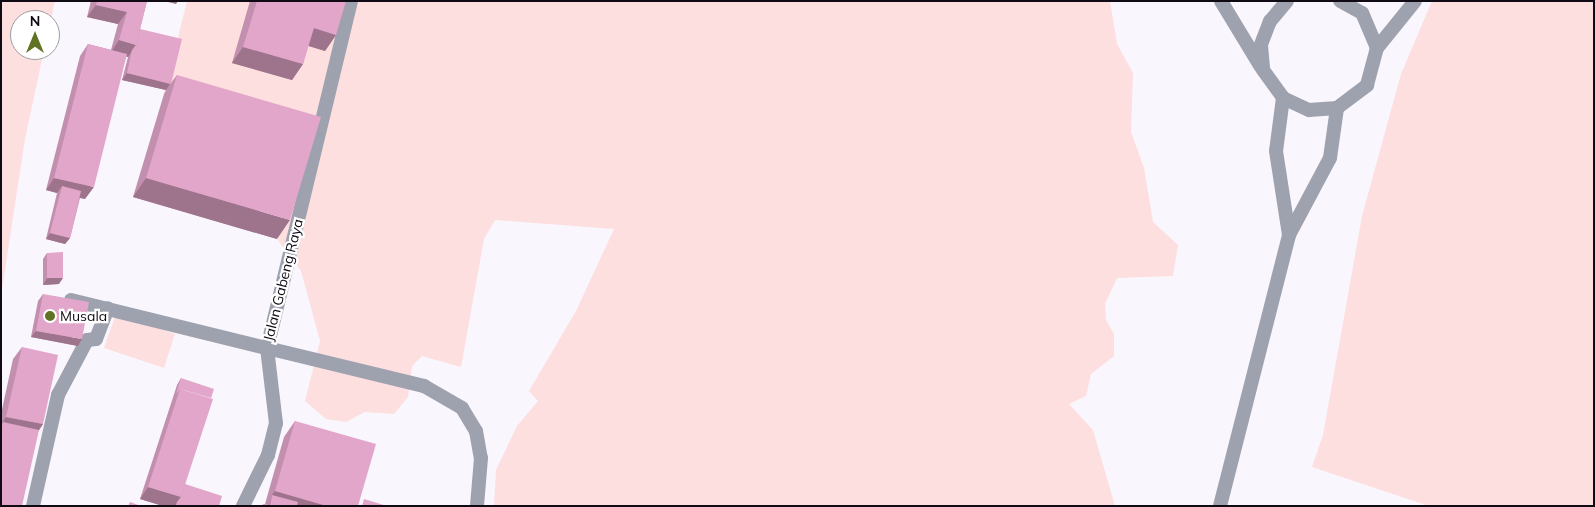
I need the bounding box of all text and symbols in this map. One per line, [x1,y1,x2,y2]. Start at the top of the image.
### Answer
north arrow [10,10,60,60]
text: N [30,12,40,30]
street label: Jalan Gabeng Raya [260,217,306,343]
place label: Musala [60,308,107,324]
marker: Musala [44,310,56,322]

